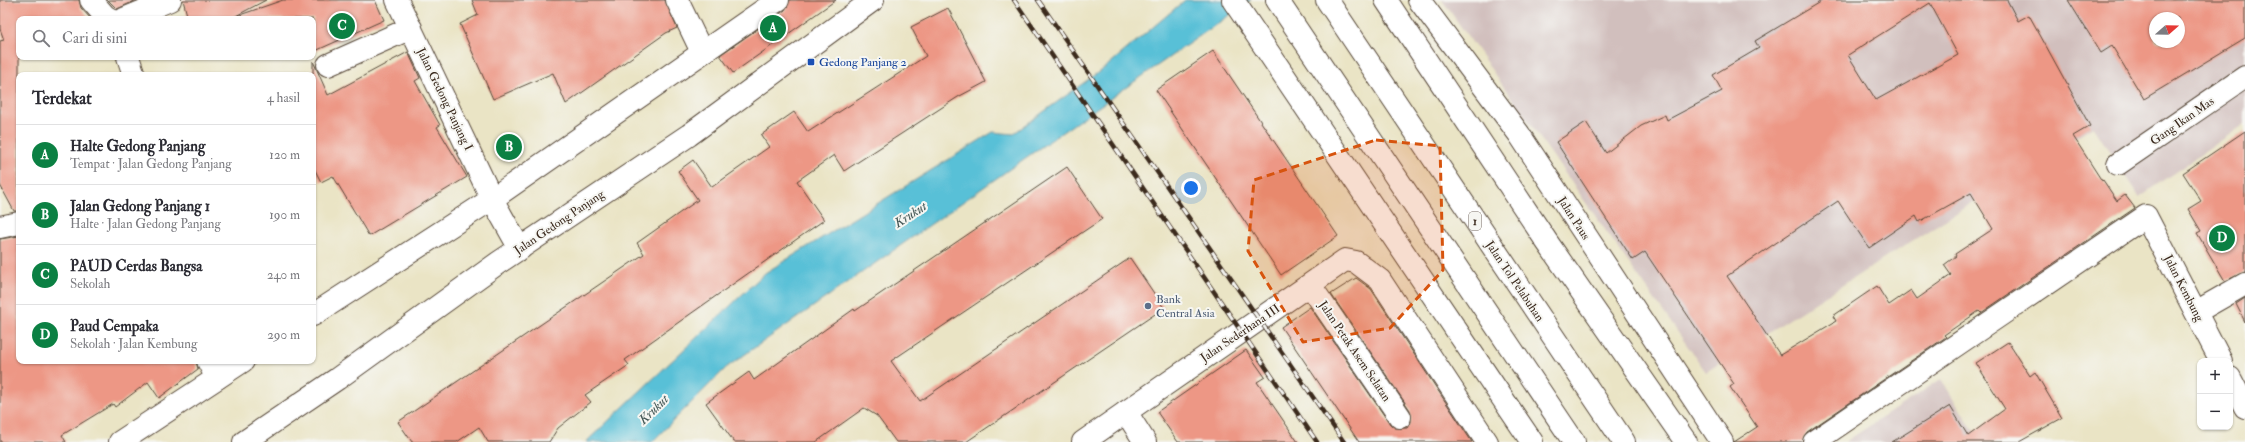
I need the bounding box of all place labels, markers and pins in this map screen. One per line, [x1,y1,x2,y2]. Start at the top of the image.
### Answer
pin: C [329,11,355,41]
pin: A [760,13,786,43]
place label: Gedong Panjang 2 [819,55,907,70]
marker: Gedong Panjang 2 [806,57,816,67]
pin: B [496,132,522,162]
pin: D [2209,223,2235,253]
place label: Bank Central Asia [1156,292,1216,321]
marker: Bank Central Asia [1143,301,1153,311]

